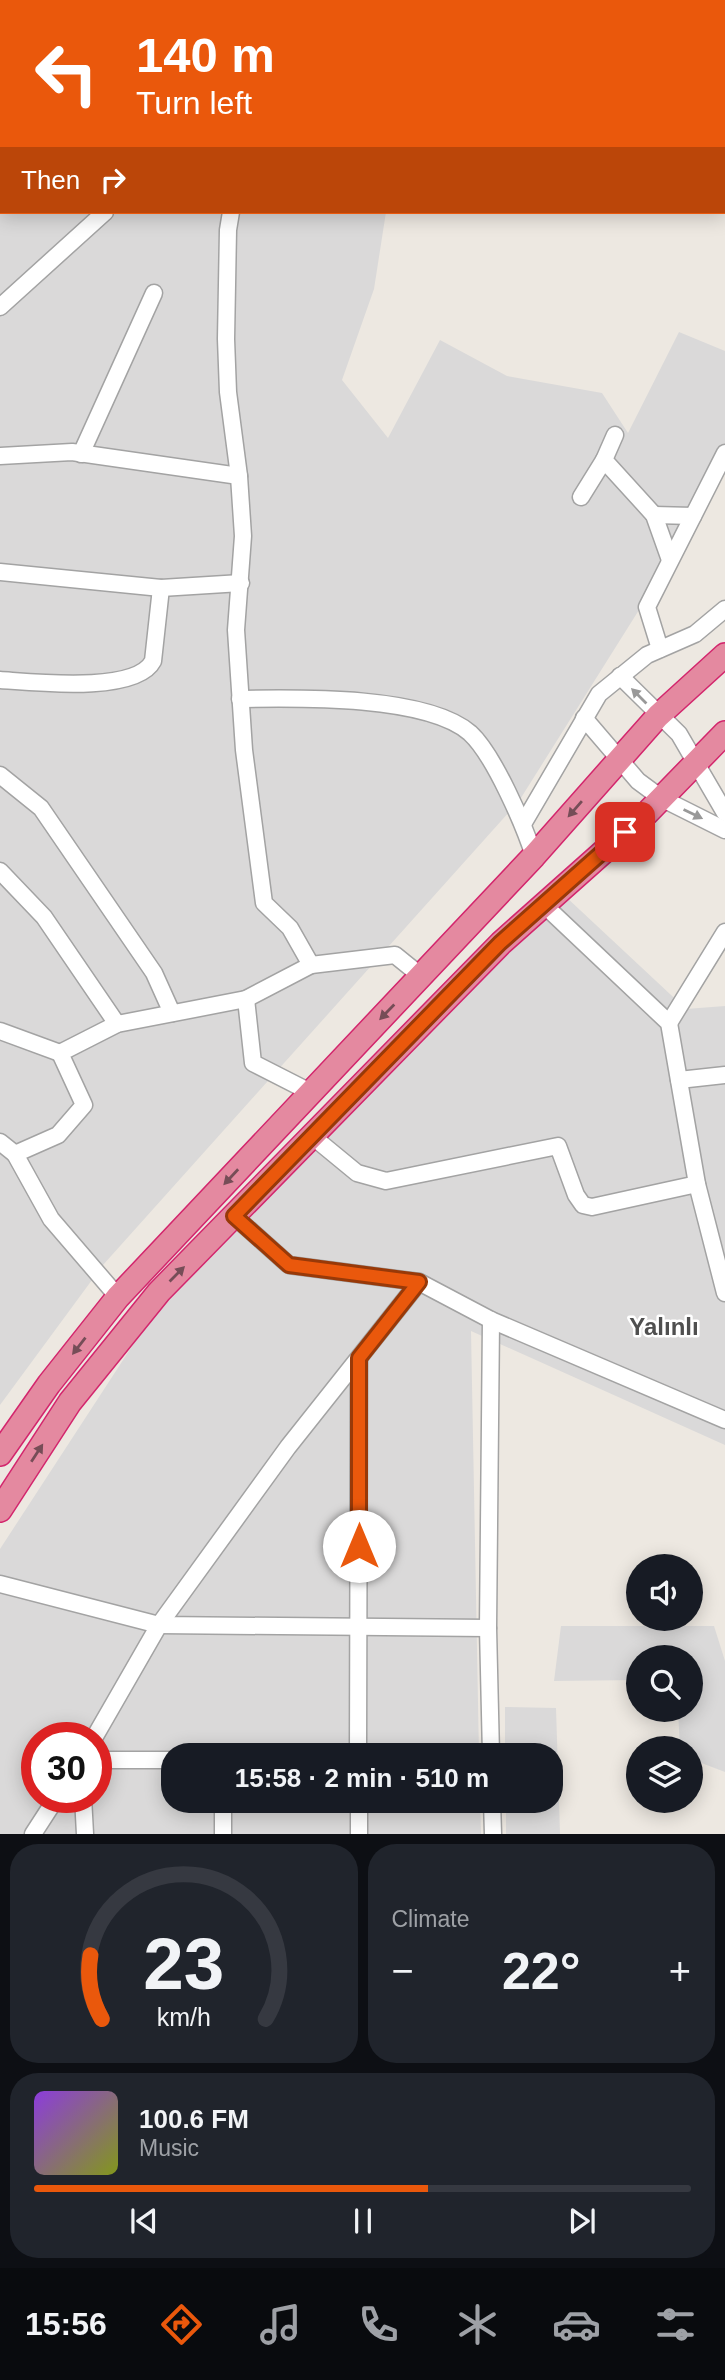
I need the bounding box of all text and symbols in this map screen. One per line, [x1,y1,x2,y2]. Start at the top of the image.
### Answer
icon: left [21,28,112,119]
text: 140 m [136,28,275,82]
text: Turn left [136,85,252,121]
icon: right [94,161,132,199]
text: Then [21,165,80,195]
one-way arrow [632,688,648,705]
one-way arrow [568,800,583,817]
pin [595,802,655,862]
one-way arrow [683,809,703,820]
icon: arrive [606,813,644,851]
one-way arrow [379,1003,396,1020]
one-way arrow [223,1168,239,1185]
one-way arrow [169,1266,185,1282]
district label: Yalınlı [629,1313,699,1340]
one-way arrow [72,1337,87,1355]
one-way arrow [31,1443,44,1462]
position arrow [322,1509,396,1583]
map controls [626,1554,703,1813]
button: sound [626,1554,703,1631]
button: search [626,1645,703,1722]
speed limit sign: 30 [21,1722,112,1813]
button: layers [626,1736,703,1813]
text: 15:58 · 2 min · 510 m [235,1763,489,1793]
text: Climate [392,1906,469,1932]
text: 23 [143,1924,224,2005]
text: 22° [502,1942,581,2000]
text: − [392,1950,414,1992]
text: + [669,1950,691,1992]
text: km/h [157,2003,211,2031]
text: 100.6 FM [139,2104,249,2134]
text: Music [139,2135,199,2161]
icon: previous [125,2202,163,2240]
icon: pause [344,2202,382,2240]
icon: next [563,2202,601,2240]
icon: directions [157,2300,206,2349]
icon: music [256,2300,305,2349]
icon: phone [354,2300,403,2349]
icon: climate [453,2300,502,2349]
icon: car [552,2300,601,2349]
icon: filters [651,2300,700,2349]
text: 15:56 [25,2306,107,2342]

